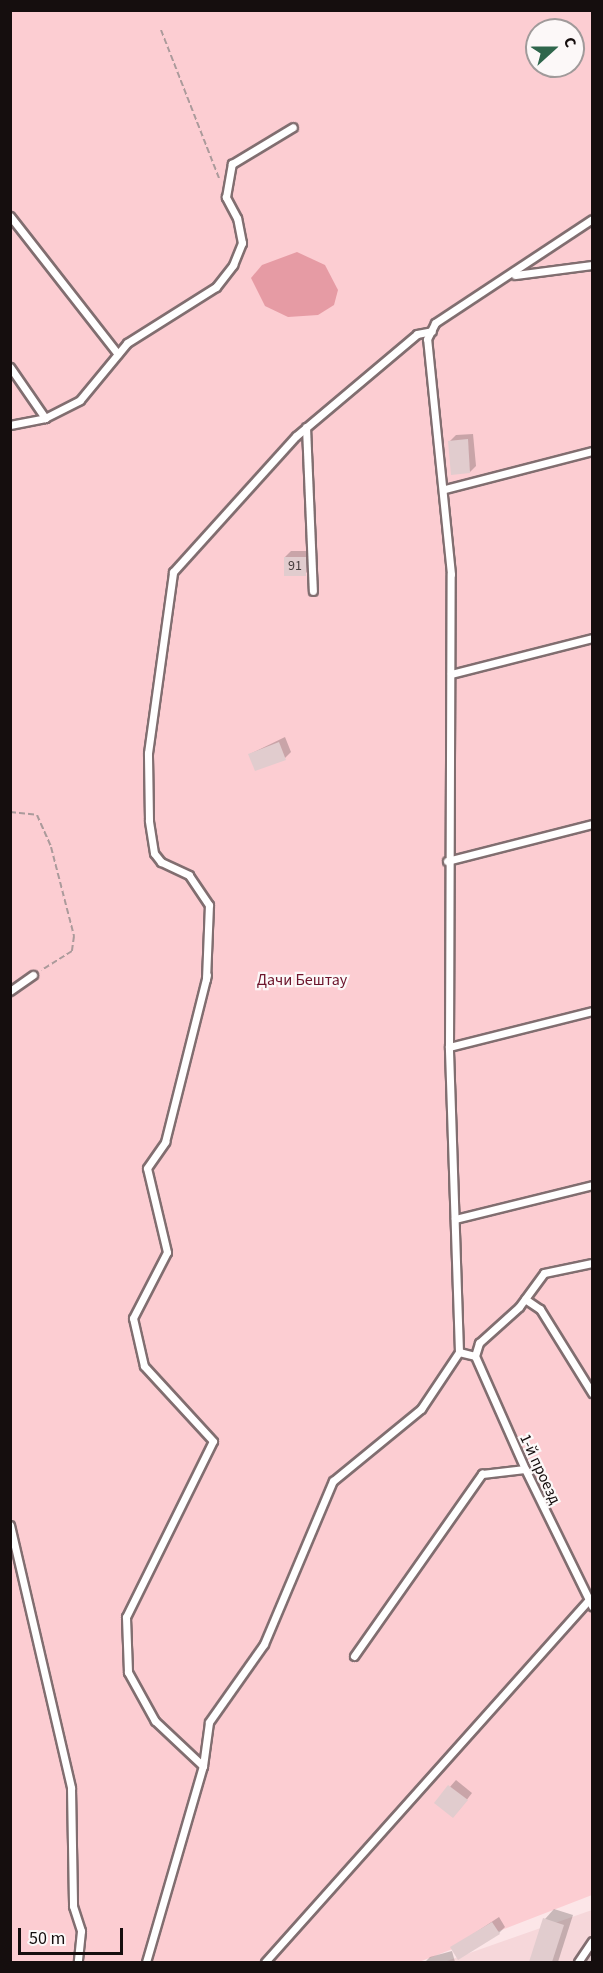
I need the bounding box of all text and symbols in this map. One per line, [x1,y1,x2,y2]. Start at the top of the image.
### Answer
north arrow [525,18,585,78]
text: С [558,34,582,51]
house number: 91 [288,558,302,574]
park label: Дачи Бештау [257,970,347,990]
street label: 1-й проезд [515,1431,565,1507]
scale bar [21,1916,126,1954]
text: 50 m [29,1926,65,1951]

